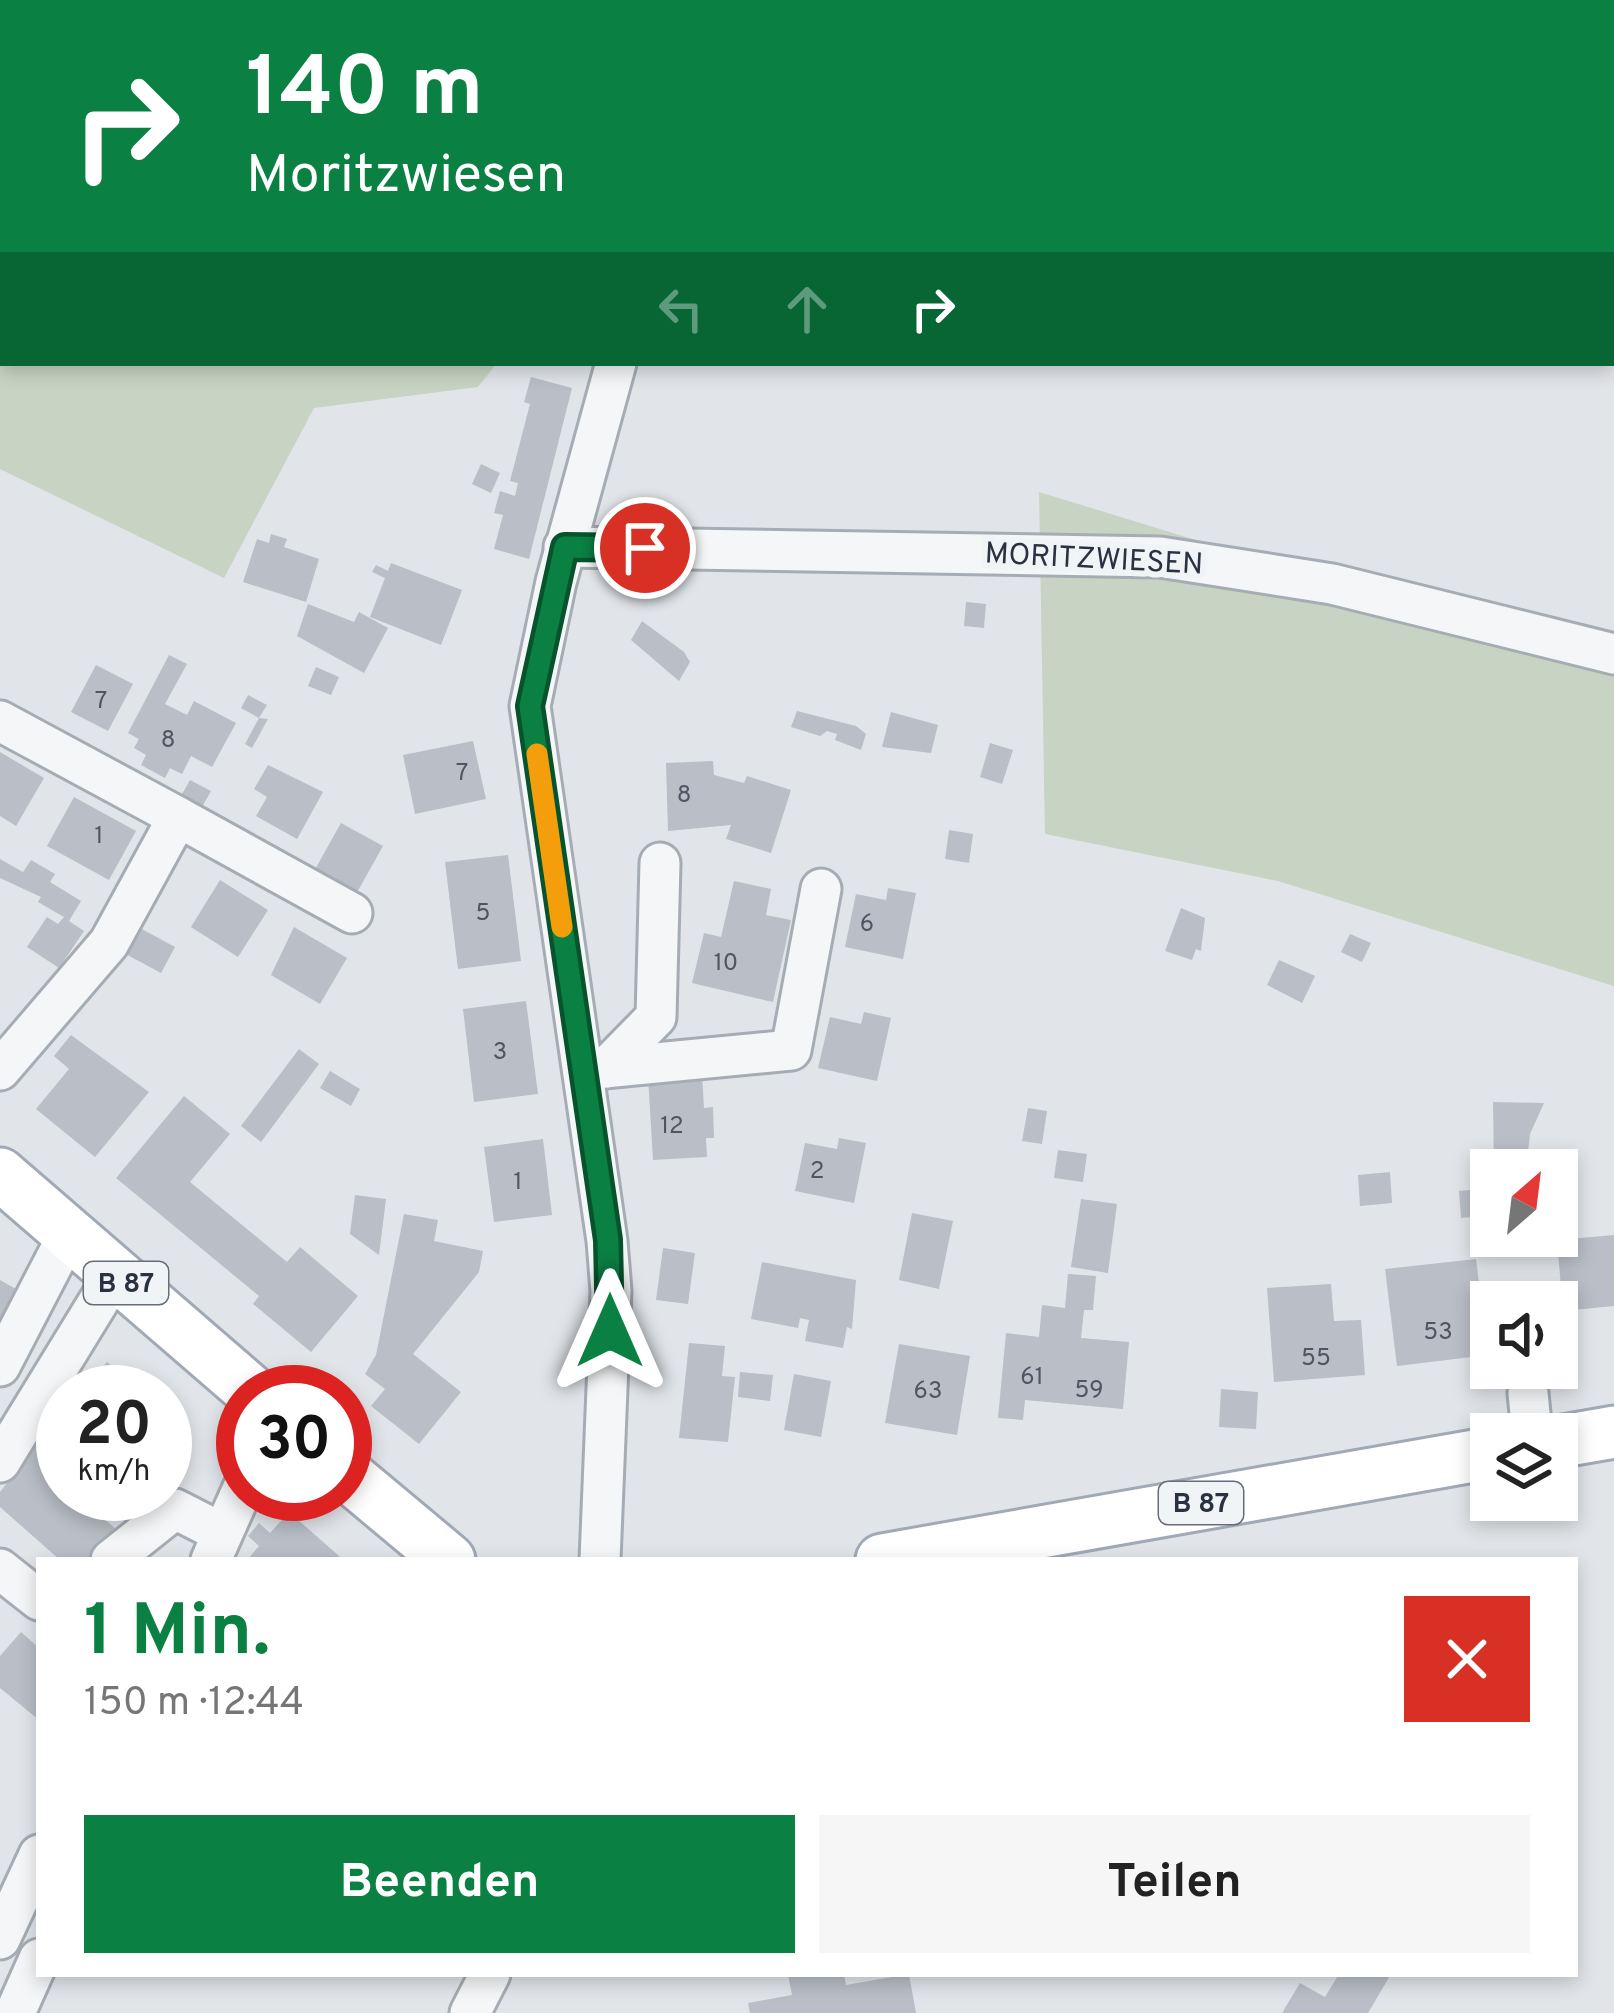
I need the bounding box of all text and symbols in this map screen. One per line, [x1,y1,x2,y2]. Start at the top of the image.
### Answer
text: 140 m [246,39,483,145]
icon: right [48,48,204,204]
text: Moritzwiesen [246,143,566,212]
icon: left [648,276,714,342]
icon: ahead [774,276,840,342]
icon: right [900,276,966,342]
pin [594,497,696,599]
icon: arrive [612,515,678,581]
street label: MORITZWIESEN [984,536,1204,585]
house number: 7 [95,687,107,717]
house number: 8 [161,726,175,756]
house number: 7 [456,759,468,789]
house number: 8 [677,781,691,811]
house number: 1 [95,822,103,852]
house number: 5 [476,899,490,929]
house number: 6 [860,910,874,940]
house number: 10 [714,949,738,979]
house number: 3 [493,1038,507,1068]
house number: 12 [660,1112,684,1142]
north arrow [1470,1149,1578,1257]
map controls [1470,1149,1578,1521]
house number: 2 [810,1157,824,1187]
house number: 1 [514,1168,522,1198]
road number: B 87 [84,1262,168,1304]
position arrow [547,1268,673,1394]
button: sound [1470,1281,1578,1389]
house number: 53 [1423,1318,1453,1348]
house number: 55 [1301,1344,1331,1374]
house number: 61 [1020,1363,1044,1393]
speed limit sign: 30 [216,1365,372,1521]
house number: 59 [1075,1376,1104,1406]
house number: 63 [914,1377,942,1407]
text: 20 [76,1390,152,1466]
button: layers [1470,1413,1578,1521]
text: km/h [78,1454,150,1491]
road number: B 87 [1159,1482,1243,1524]
text: 1 Min. [84,1589,270,1681]
button: close [1404,1596,1530,1722]
text: 150 m · 12:44 [84,1680,304,1729]
button: Beenden [84,1815,795,1953]
button: Teilen [819,1815,1530,1953]

